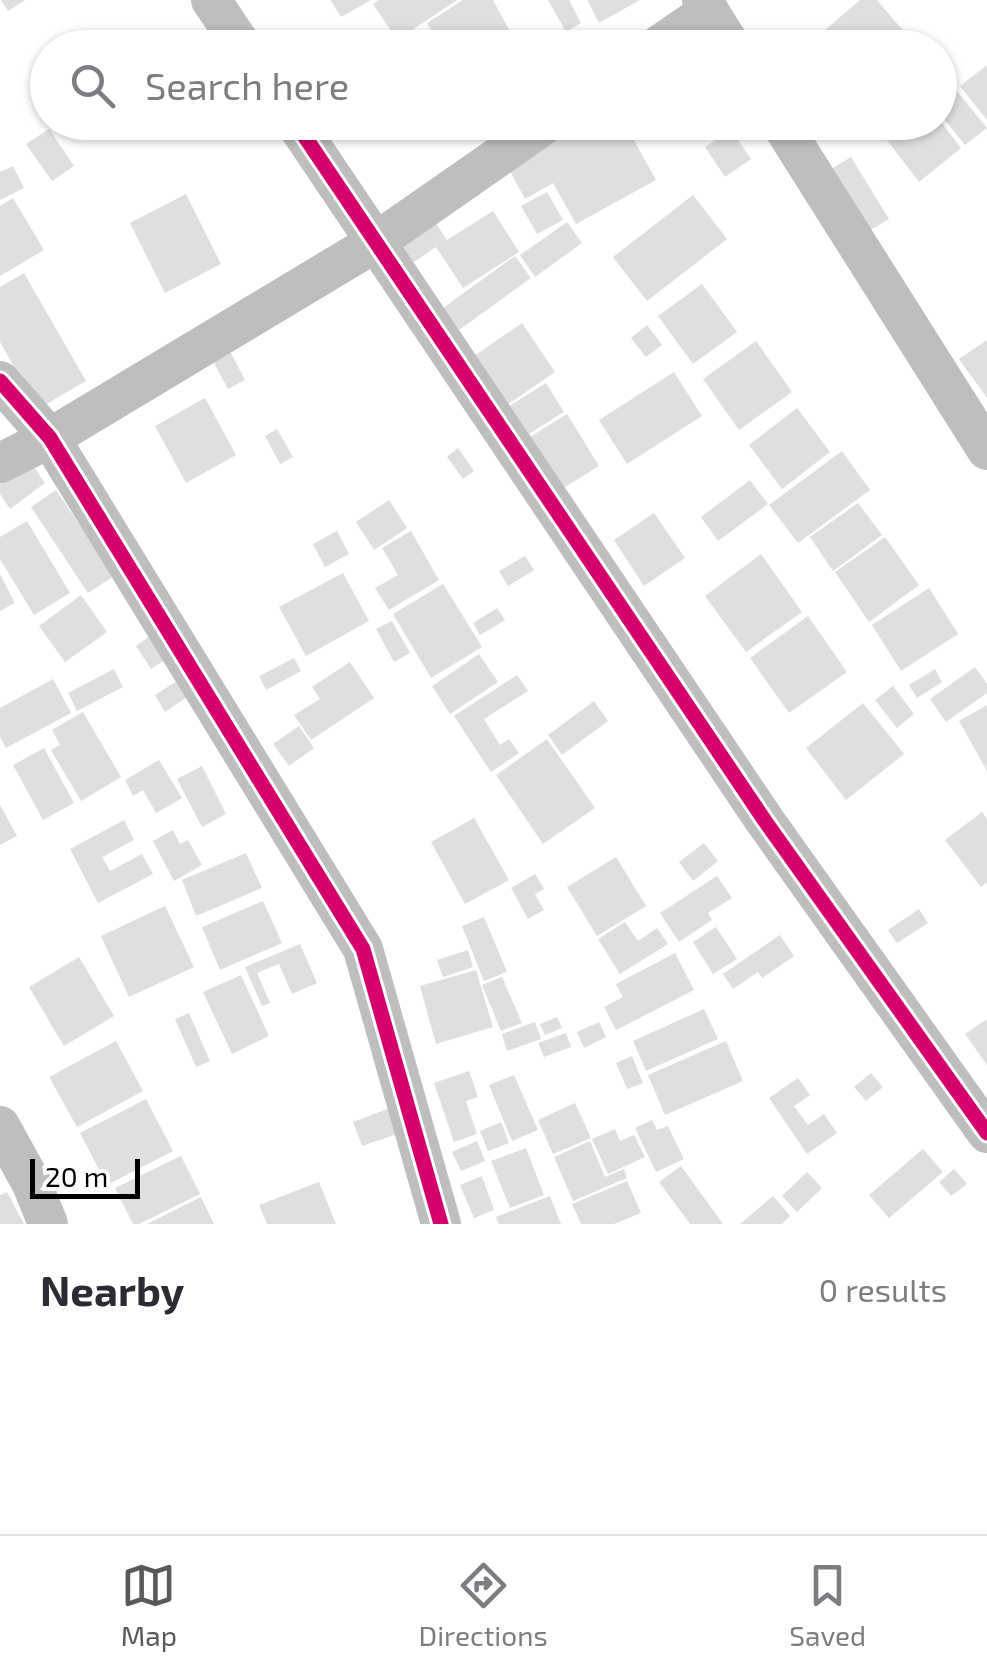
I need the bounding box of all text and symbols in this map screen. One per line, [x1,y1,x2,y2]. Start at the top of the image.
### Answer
search box [30,30,957,140]
icon: search [65,58,120,113]
text: Search here [145,62,349,108]
scale bar [30,1154,140,1198]
text: 20 m [45,1159,108,1193]
text: Nearby [40,1264,184,1314]
text: 0 results [819,1270,947,1308]
tab: Map [121,1558,177,1652]
tab: Directions [419,1558,548,1652]
tab: Saved [789,1558,866,1652]

